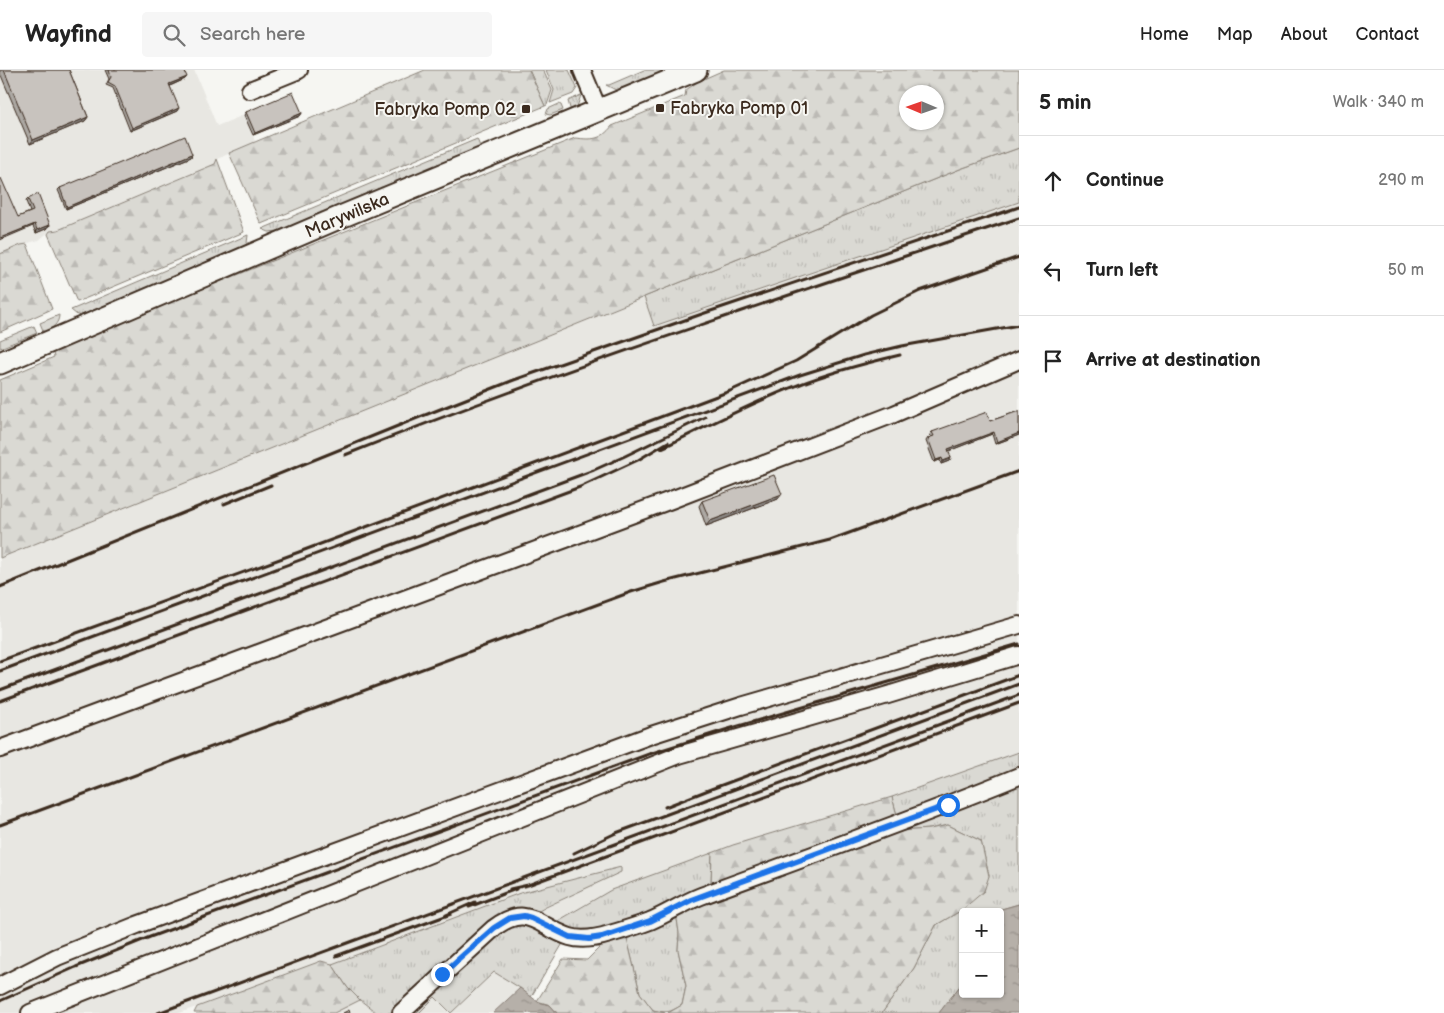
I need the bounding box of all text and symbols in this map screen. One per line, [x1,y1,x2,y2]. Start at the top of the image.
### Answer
search box [142,12,492,57]
text: Wayfind [25,20,112,49]
icon: search [160,21,188,49]
text: Search here [200,23,305,46]
text: Home [1140,24,1189,45]
text: Map [1217,24,1253,45]
text: About [1281,24,1328,45]
text: Contact [1356,24,1419,45]
north arrow [899,85,944,130]
text: 5 min [1039,90,1092,115]
text: Walk · 340 m [1333,93,1424,112]
place label: Fabryka Pomp 01 [670,98,808,119]
place label: Fabryka Pomp 02 [374,99,516,120]
marker: Fabryka Pomp 01 [654,102,666,114]
marker: Fabryka Pomp 02 [520,103,532,115]
icon: ahead [1039,167,1067,195]
text: Continue [1086,169,1164,192]
text: 290 m [1378,171,1424,190]
street label: Marywilska [302,188,392,243]
icon: left [1039,257,1067,285]
text: Turn left [1086,259,1158,282]
text: 50 m [1388,261,1424,280]
icon: arrive [1039,347,1067,375]
text: Arrive at destination [1086,349,1261,372]
route start [937,794,960,817]
map controls [959,908,1004,998]
button: + [959,908,1004,953]
button: − [959,953,1004,998]
route end [431,963,454,986]

